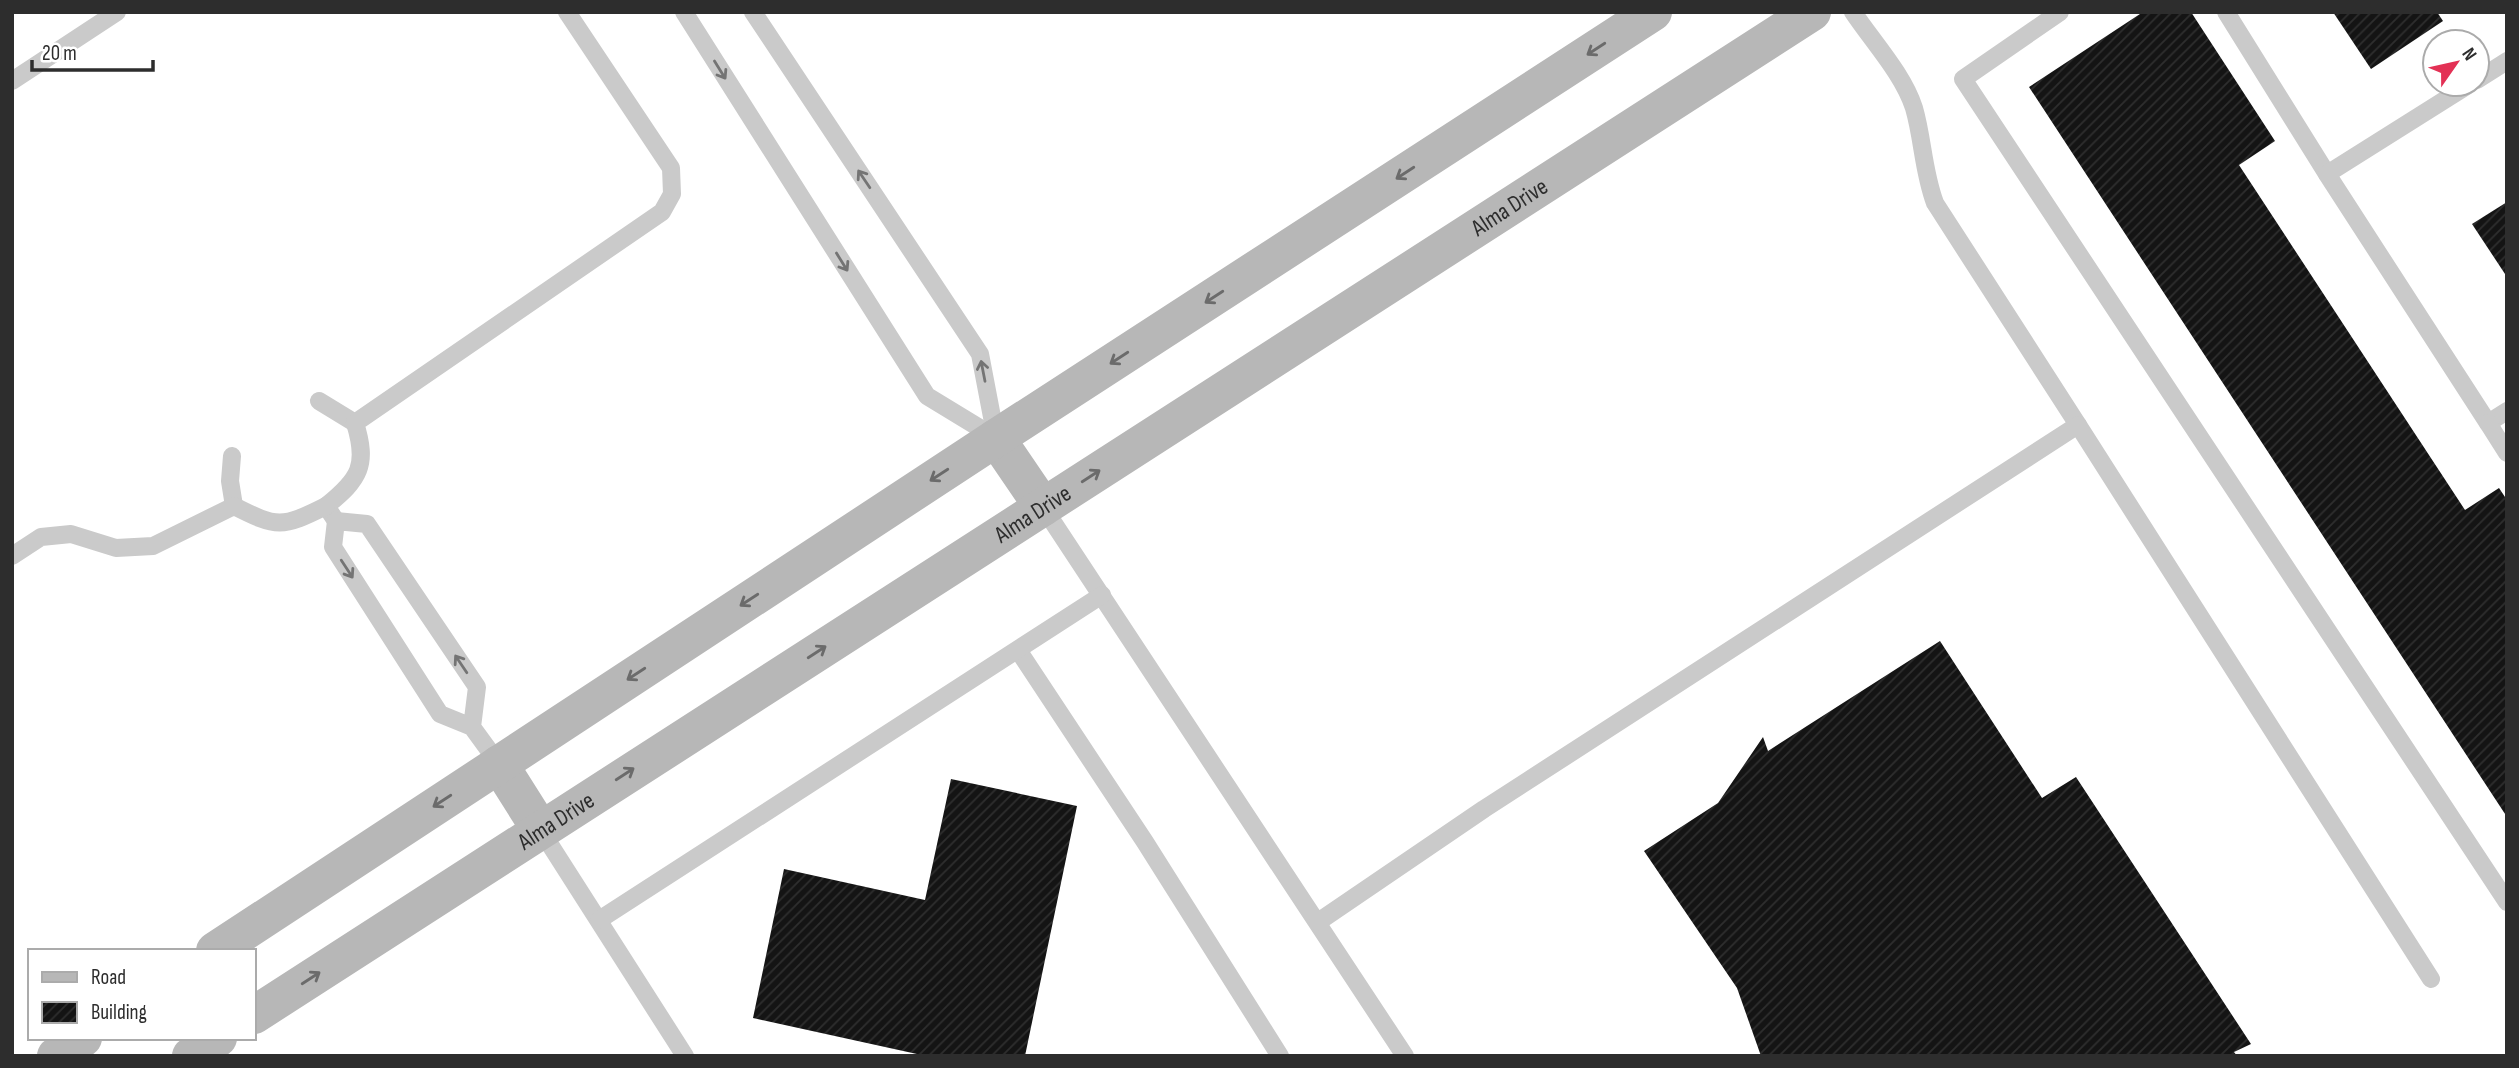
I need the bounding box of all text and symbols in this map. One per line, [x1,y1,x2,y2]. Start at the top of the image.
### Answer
scale bar [32,28,152,72]
north arrow [2421,28,2491,98]
text: 20 m [42,41,77,66]
one-way arrow [1586,43,1606,57]
text: N [2456,44,2481,65]
one-way arrow [713,60,728,79]
one-way arrow [1395,166,1415,180]
one-way arrow [856,170,871,189]
street label: Alma Drive [1465,172,1553,243]
one-way arrow [835,252,850,271]
one-way arrow [1205,289,1224,304]
one-way arrow [1109,352,1129,366]
one-way arrow [976,360,989,383]
one-way arrow [930,468,949,483]
one-way arrow [1081,469,1100,484]
street label: Alma Drive [988,479,1077,550]
one-way arrow [341,559,355,579]
one-way arrow [739,593,759,607]
one-way arrow [807,645,826,659]
one-way arrow [454,654,468,674]
one-way arrow [627,666,646,681]
one-way arrow [615,767,635,781]
street label: Alma Drive [511,786,600,857]
one-way arrow [433,794,452,809]
legend [28,949,256,1040]
text: Road [91,965,126,990]
one-way arrow [301,971,320,985]
text: Building [91,1000,147,1025]

